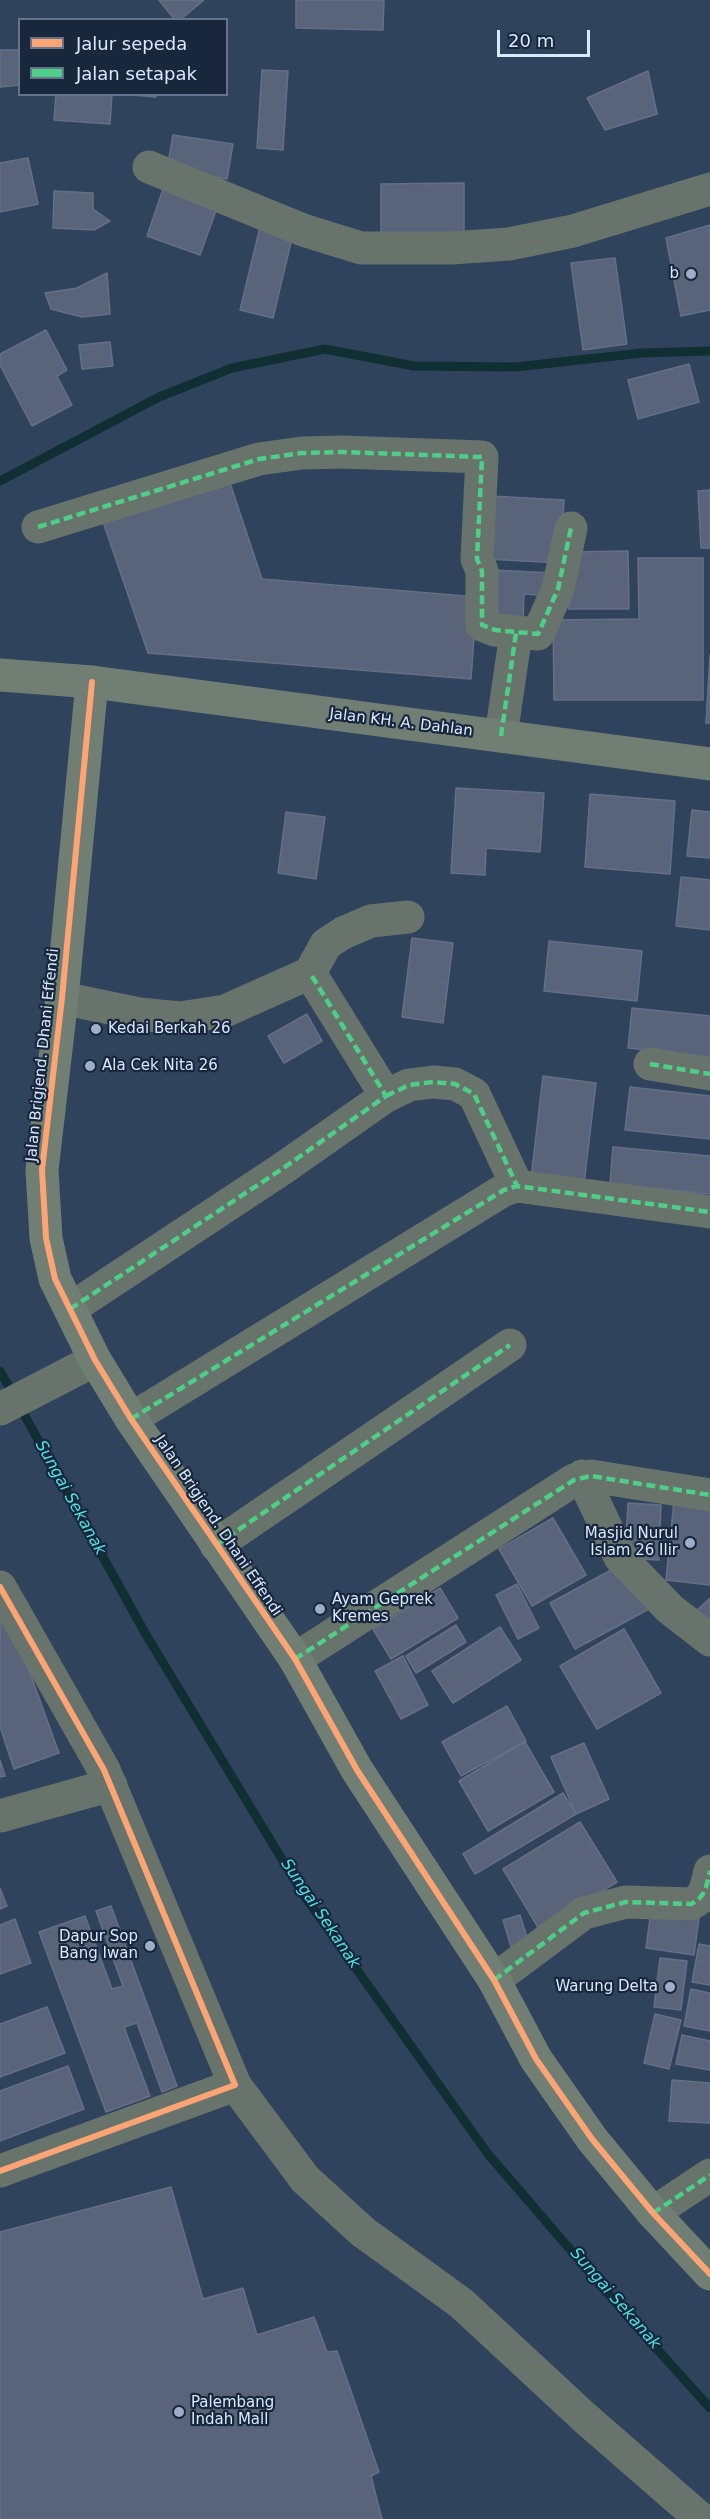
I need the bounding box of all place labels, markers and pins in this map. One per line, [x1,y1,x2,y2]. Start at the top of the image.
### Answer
place label: b [669,265,679,283]
marker: b [684,267,698,281]
place label: Kedai Berkah 26 [108,1020,231,1038]
marker: Kedai Berkah 26 [89,1022,103,1036]
place label: Ala Cek Nita 26 [102,1057,218,1075]
marker: Ala Cek Nita 26 [83,1059,97,1073]
place label: Masjid Nurul Islam 26 Ilir [585,1525,678,1560]
marker: Masjid Nurul Islam 26 Ilir [683,1536,697,1550]
place label: Ayam Geprek Kremes [332,1591,433,1626]
marker: Ayam Geprek Kremes [313,1602,327,1616]
place label: Dapur Sop Bang Iwan [59,1928,138,1963]
marker: Dapur Sop Bang Iwan [143,1939,157,1953]
place label: Warung Delta [555,1978,658,1996]
marker: Warung Delta [663,1980,677,1994]
place label: Palembang Indah Mall [191,2394,274,2429]
marker: Palembang Indah Mall [172,2405,186,2419]

